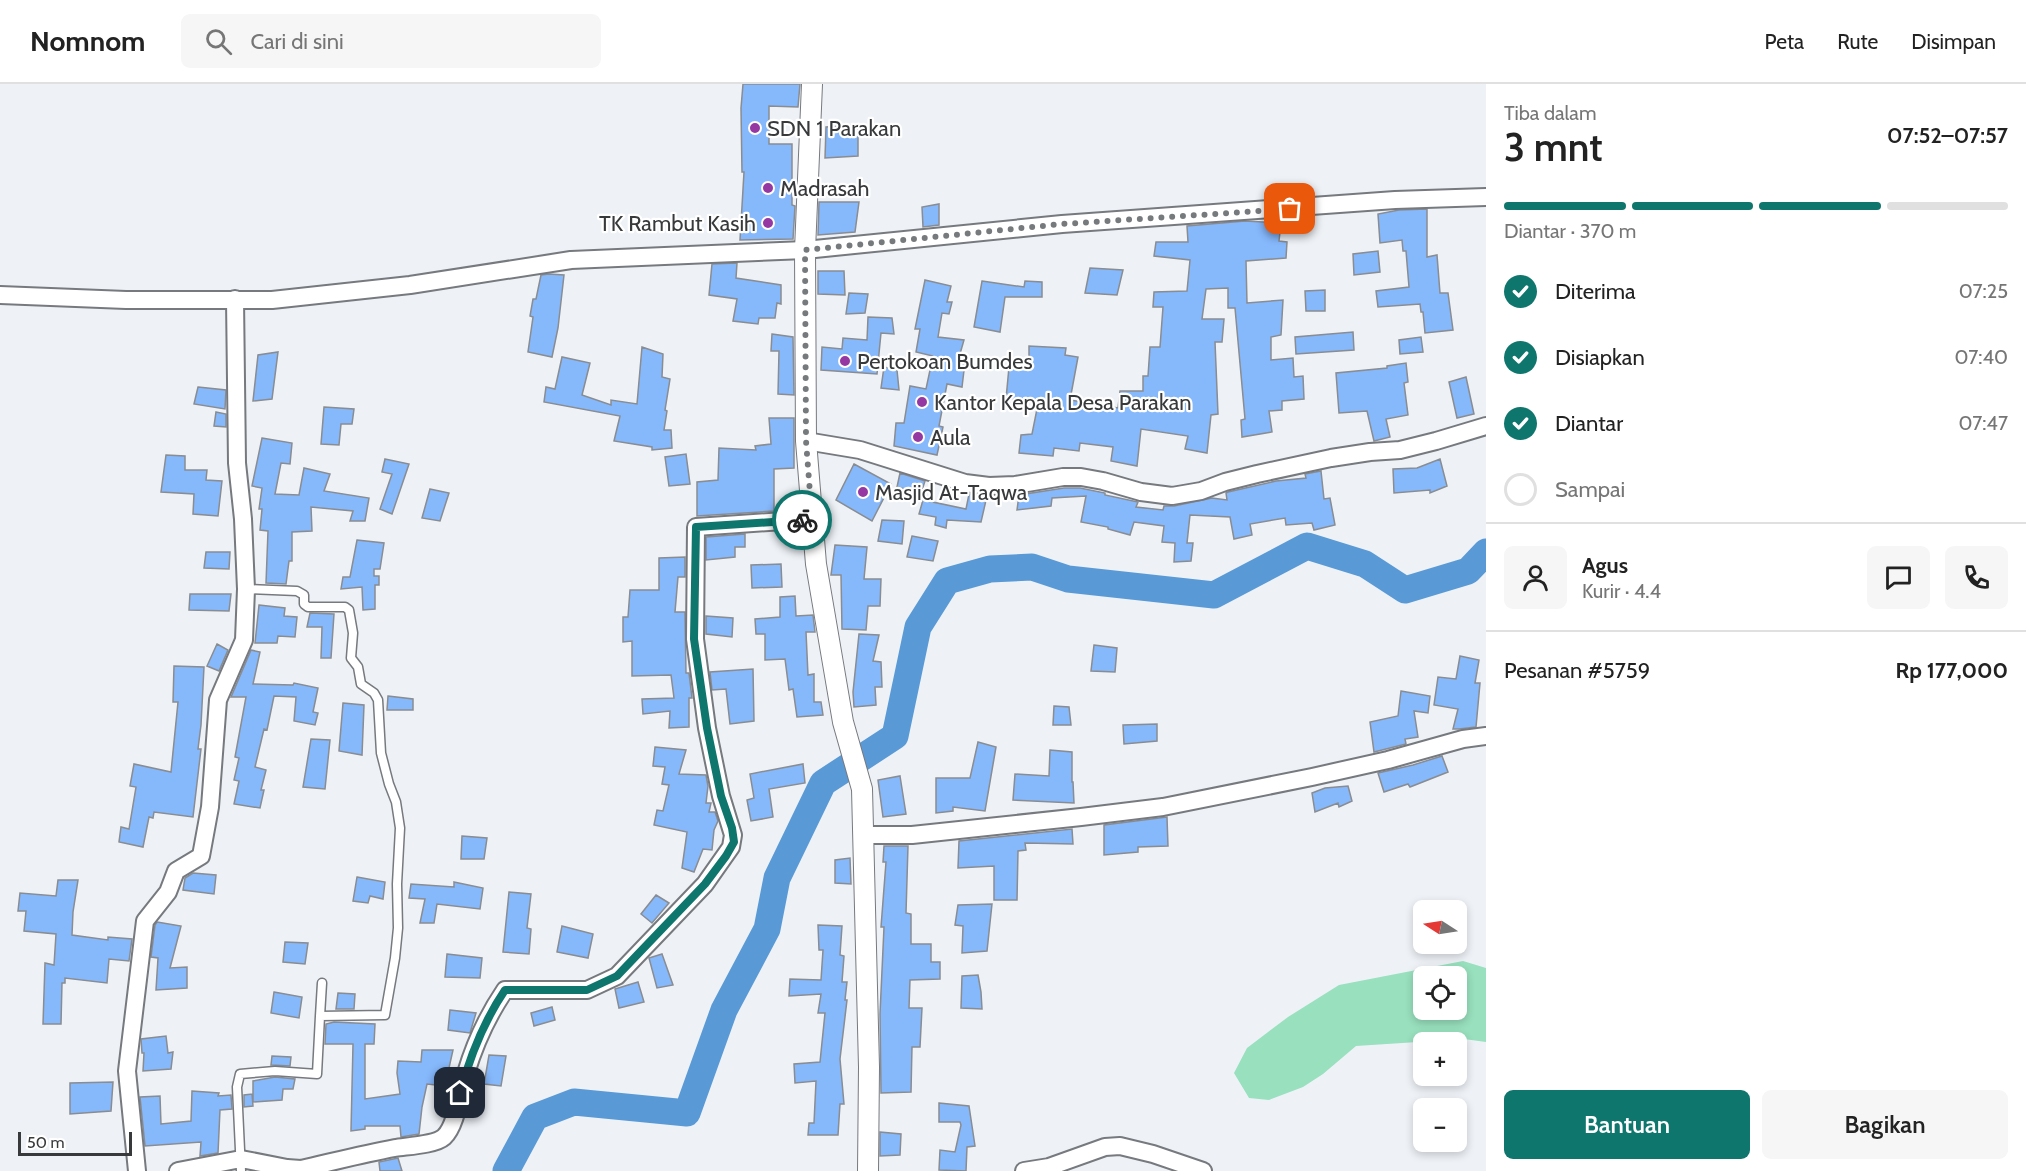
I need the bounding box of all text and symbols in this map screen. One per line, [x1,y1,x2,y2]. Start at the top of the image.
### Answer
search box [181,14,601,68]
text: Nomnom [30,24,145,58]
icon: search [202,25,235,58]
text: Cari di sini [250,28,344,55]
text: Peta [1765,29,1804,54]
text: Rute [1837,29,1878,54]
text: Disimpan [1911,29,1996,54]
text: Tiba dalam [1504,101,1596,125]
place label: SDN 1 Parakan [767,115,901,142]
marker: SDN 1 Parakan [748,121,762,135]
text: 07:52–07:57 [1887,122,2008,149]
text: 3 mnt [1504,123,1603,171]
place label: Madrasah [780,175,869,202]
marker: Madrasah [761,181,775,195]
pin [1264,183,1315,234]
icon: bag [1273,192,1306,225]
place label: TK Rambut Kasih [599,210,756,237]
marker: TK Rambut Kasih [761,216,775,230]
text: Diantar · 370 m [1504,219,1636,243]
icon: check [1504,275,1537,308]
text: Diterima [1555,278,1636,305]
text: 07:25 [1959,279,2008,303]
icon: check [1504,341,1537,374]
text: Disiapkan [1555,344,1645,371]
text: 07:40 [1955,345,2008,369]
place label: Pertokoan Bumdes [857,348,1033,375]
marker: Pertokoan Bumdes [838,354,852,368]
place label: Kantor Kepala Desa Parakan [934,389,1192,416]
marker: Kantor Kepala Desa Parakan [915,395,929,409]
icon: check [1504,407,1537,440]
text: Diantar [1555,410,1623,437]
text: 07:47 [1958,411,2008,435]
place label: Aula [930,424,971,451]
marker: Aula [911,430,925,444]
text: Sampai [1555,476,1625,503]
place label: Masjid At-Taqwa [875,479,1028,506]
marker: Masjid At-Taqwa [856,485,870,499]
courier [772,490,832,550]
icon: bike [786,504,819,537]
button: person [1504,546,1567,609]
button: chat [1867,546,1930,609]
button: phone [1945,546,2008,609]
text: Agus [1582,552,1628,579]
text: Kurir · 4.4 [1582,579,1661,603]
text: Pesanan #5759 [1504,657,1650,684]
text: Rp 177,000 [1896,657,2008,684]
north arrow [1413,900,1467,954]
map controls [1413,900,1467,1152]
button: locate [1413,966,1467,1020]
button: + [1413,1032,1467,1086]
pin [434,1067,485,1118]
icon: home [443,1076,476,1109]
button: Bantuan [1504,1090,1750,1159]
button: Bagikan [1762,1090,2008,1159]
button: − [1413,1098,1467,1152]
scale bar [18,1129,132,1156]
text: 50 m [27,1133,64,1152]

